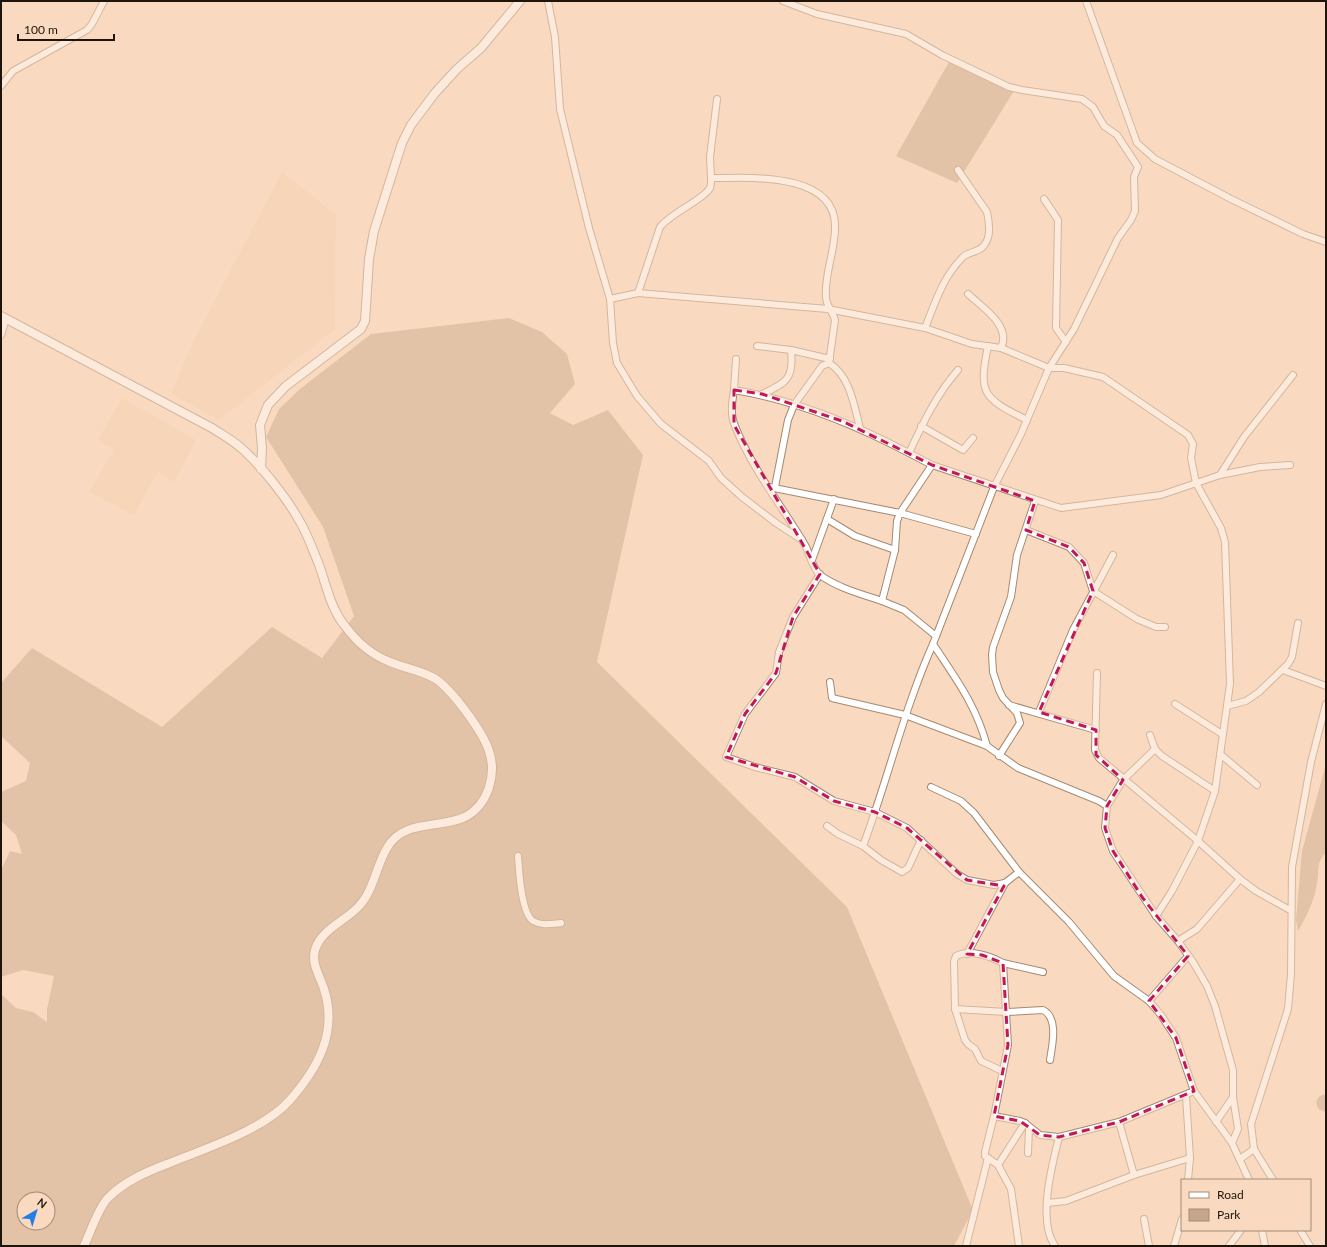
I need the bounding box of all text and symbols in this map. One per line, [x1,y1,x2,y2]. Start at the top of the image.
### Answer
scale bar [18,16,114,42]
text: 100 m [24,22,58,37]
legend [1181,1179,1311,1231]
text: Road [1217,1187,1244,1202]
north arrow [16,1191,56,1231]
text: N [35,1195,50,1210]
text: Park [1217,1207,1241,1222]

